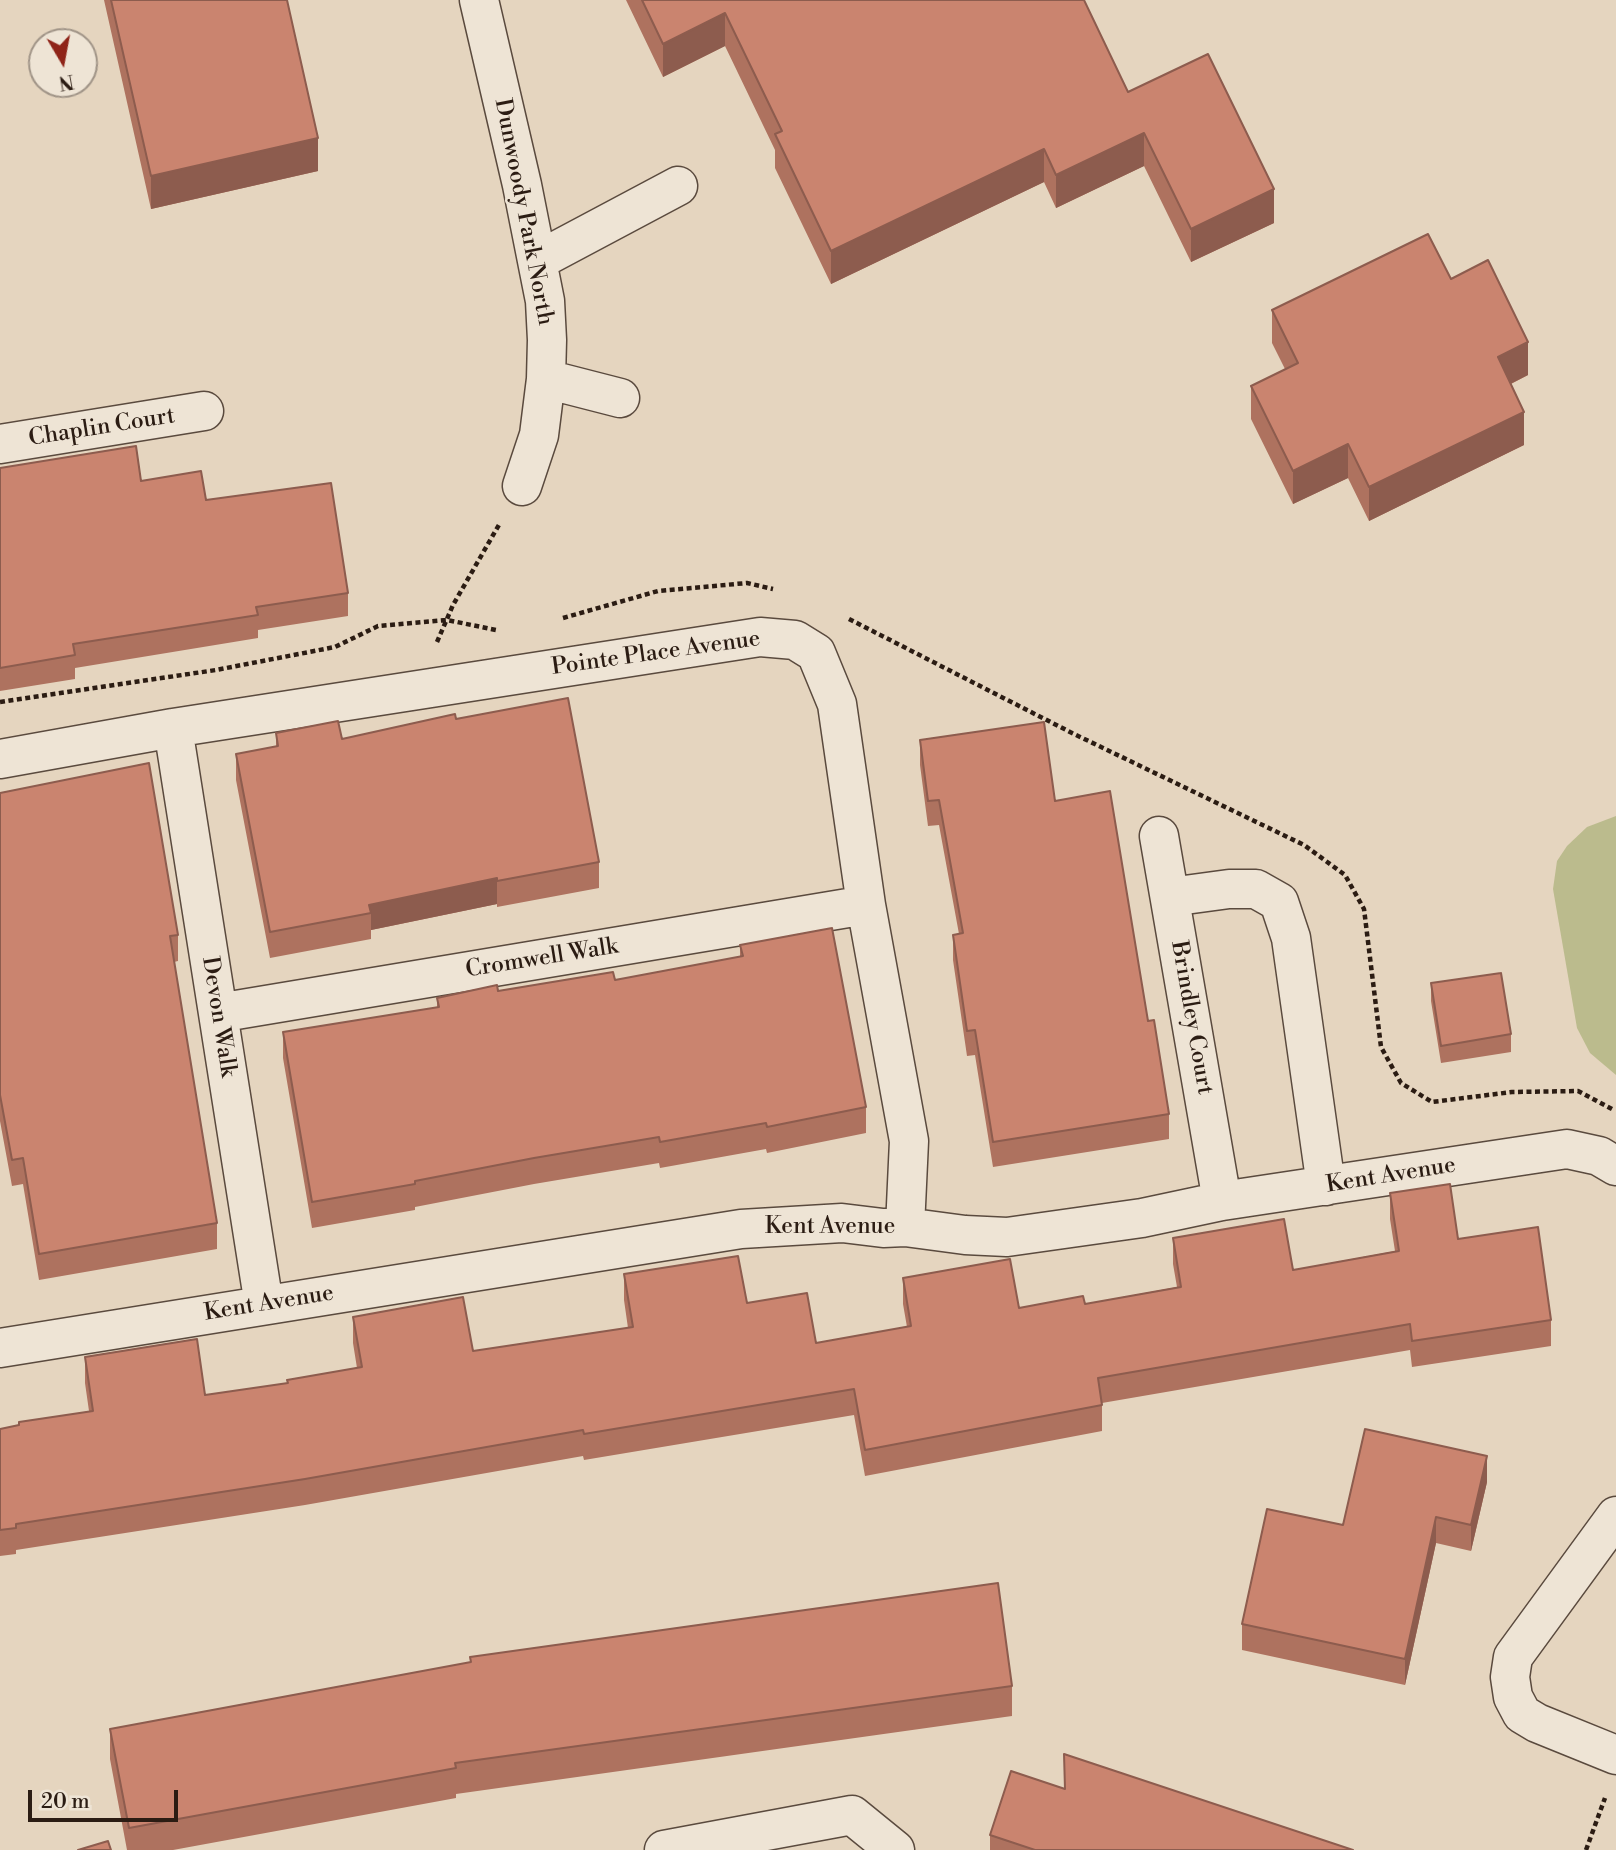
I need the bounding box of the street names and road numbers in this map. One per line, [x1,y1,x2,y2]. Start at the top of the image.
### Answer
street label: Dunwoody Park North [487,96,559,328]
street label: Chaplin Court [27,403,177,453]
street label: Pointe Place Avenue [550,626,762,682]
street label: Cromwell Walk [464,933,620,985]
street label: Brindley Court [1164,939,1218,1097]
street label: Devon Walk [195,955,241,1079]
street label: Kent Avenue [1324,1152,1458,1200]
street label: Kent Avenue [765,1213,895,1241]
street label: Kent Avenue [202,1280,336,1328]

